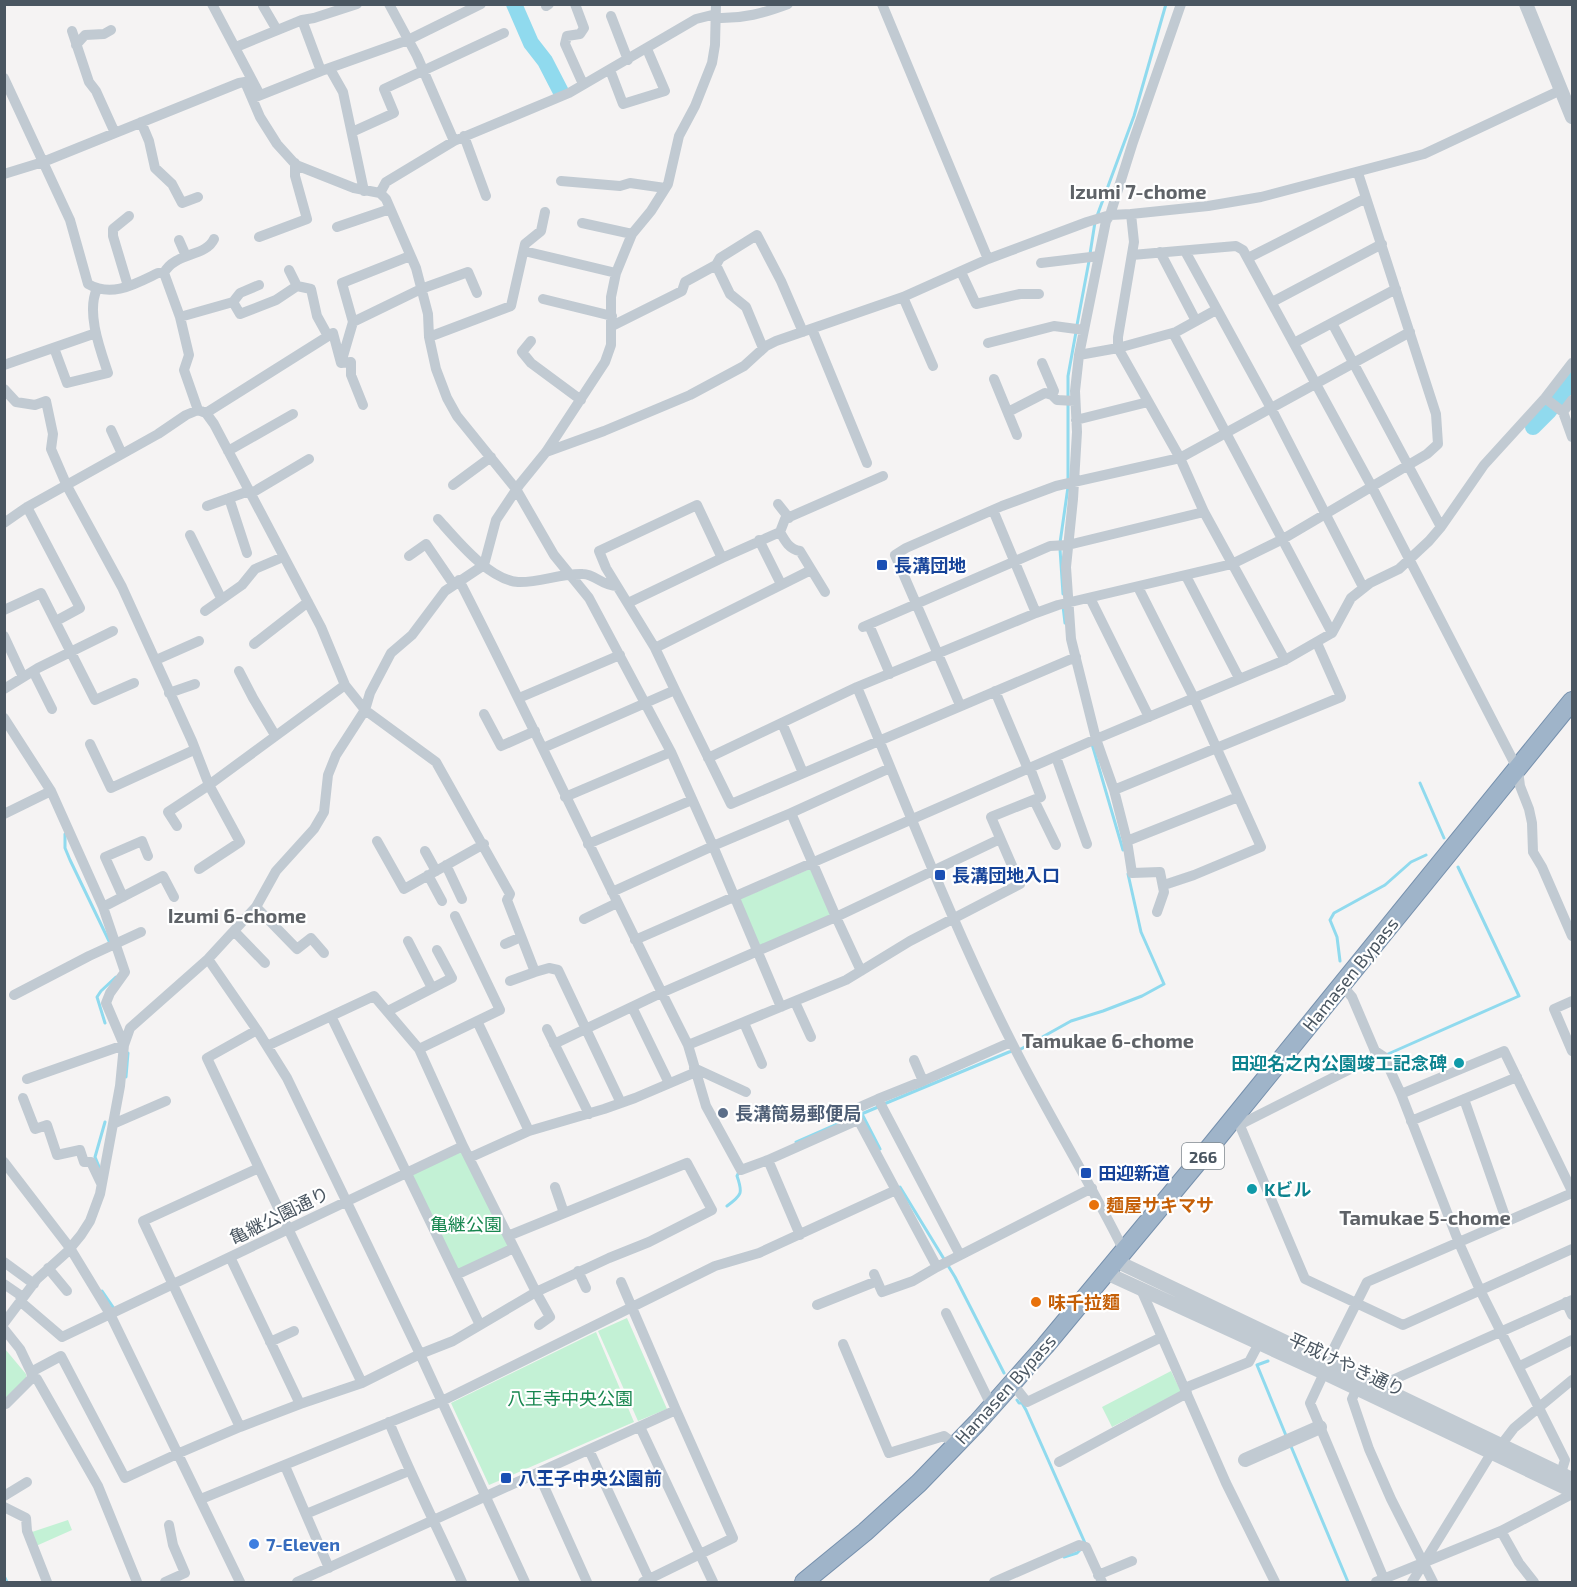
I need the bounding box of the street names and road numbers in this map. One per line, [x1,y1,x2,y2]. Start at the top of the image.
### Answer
street label: Hamasen Bypass [1297,913,1403,1035]
road number: 266 [1182,1143,1224,1169]
street label: 亀継公園通り [226,1181,332,1249]
street label: 平成けやき通り [1285,1327,1409,1401]
street label: Hamasen Bypass [950,1330,1060,1448]

